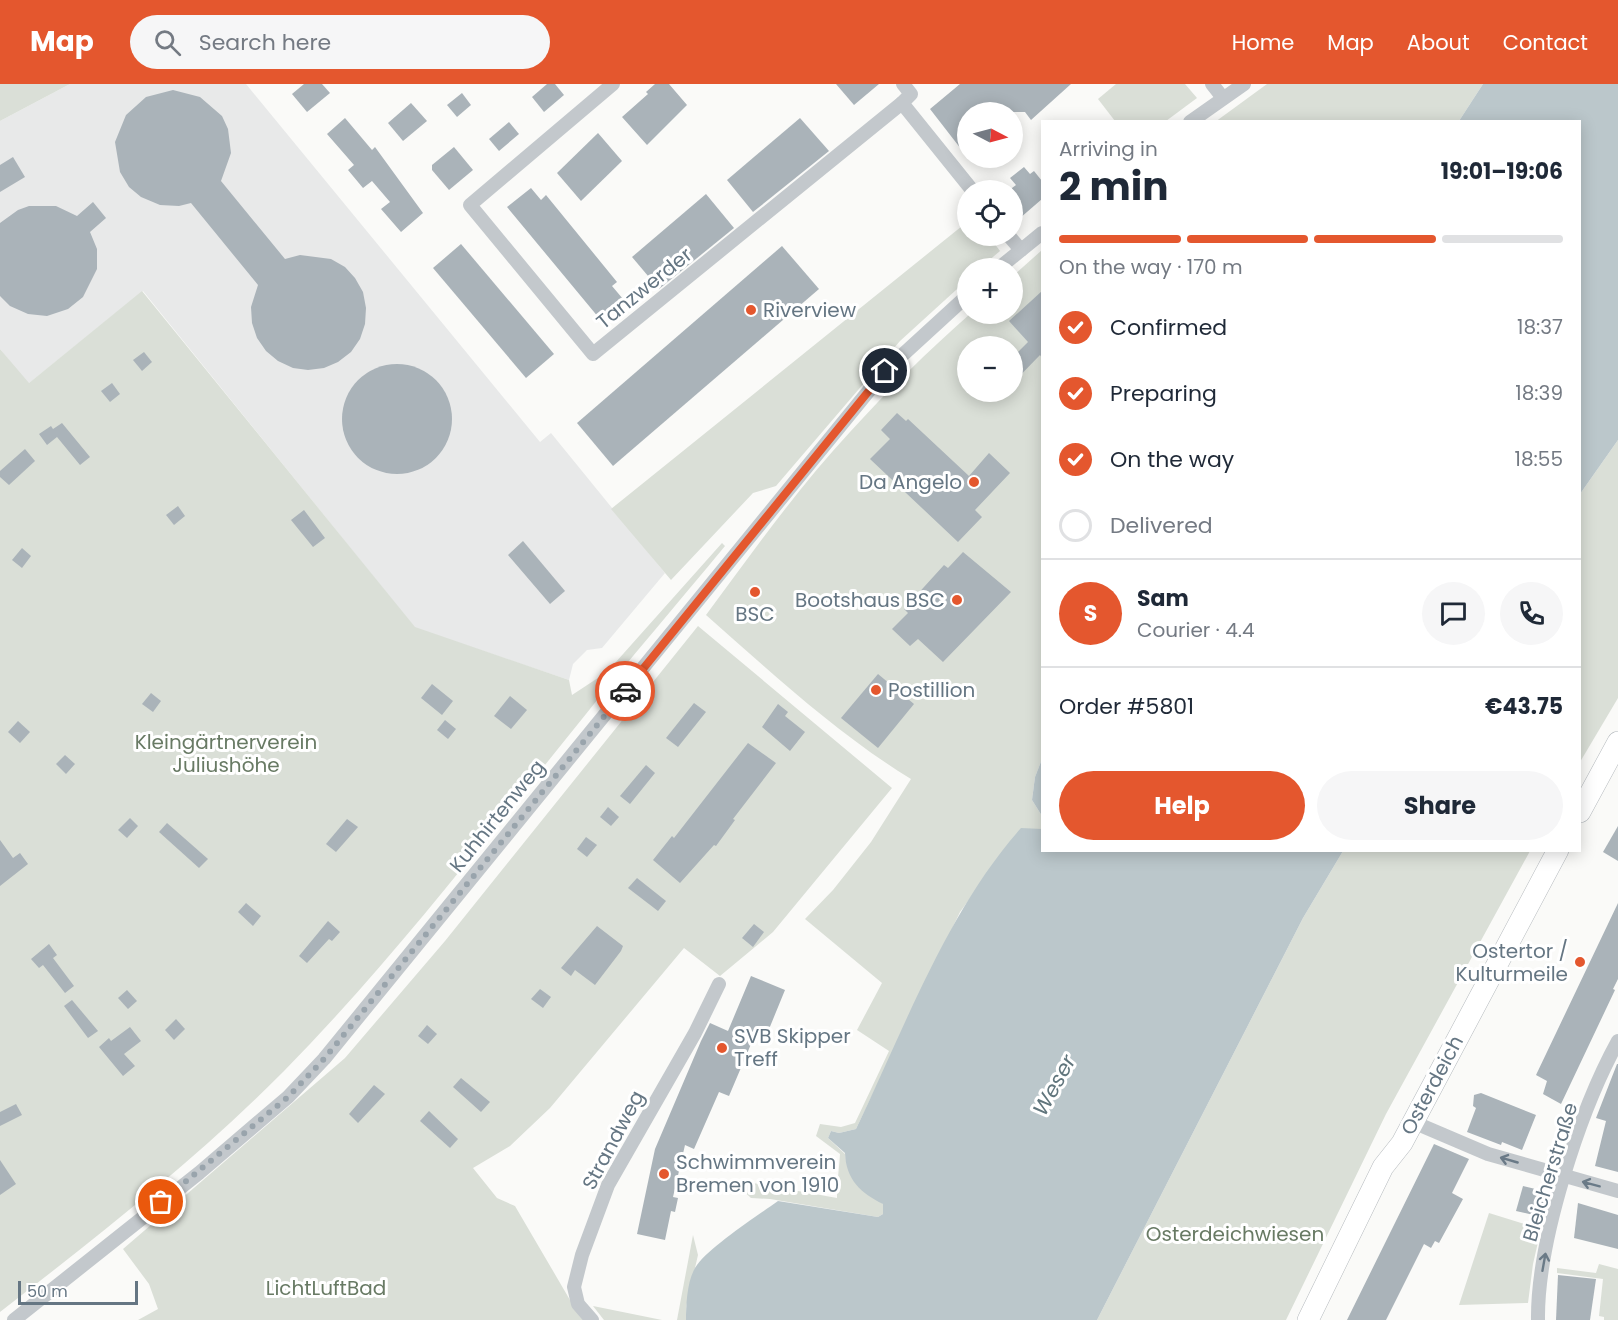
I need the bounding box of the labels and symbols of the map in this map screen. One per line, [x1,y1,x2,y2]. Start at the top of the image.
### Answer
north arrow [957,102,1023,168]
street label: Tanzwerder [590,241,698,335]
place label: Riverview [763,296,857,324]
marker: Riverview [744,303,758,317]
pin [859,345,910,396]
place label: Da Angelo [859,468,962,496]
marker: Da Angelo [967,475,981,489]
marker: BSC [748,585,762,599]
place label: Bootshaus BSC [795,586,945,614]
marker: Bootshaus BSC [950,593,964,607]
place label: BSC [735,600,775,628]
courier [595,661,655,721]
place label: Postillion [888,676,975,704]
marker: Postillion [869,683,883,697]
park label: Kleingärtnerverein Juliushöhe [135,728,317,779]
street label: Kuhhirtenweg [443,754,551,878]
place label: Ostertor / Kulturmeile [1456,937,1568,988]
marker: Ostertor / Kulturmeile [1573,955,1587,969]
place label: SVB Skipper Treff [734,1022,851,1073]
street label: Osterdeich [1394,1030,1470,1140]
marker: SVB Skipper Treff [715,1041,729,1055]
water label: Weser [1025,1048,1083,1121]
street label: Strandweg [575,1085,651,1195]
street label: Bleicherstraße [1516,1099,1584,1245]
place label: Schwimmverein Bremen von 1910 [676,1148,839,1199]
one-way arrow [1499,1154,1518,1165]
marker: Schwimmverein Bremen von 1910 [657,1167,671,1181]
pin [135,1176,186,1227]
one-way arrow [1582,1177,1601,1189]
park label: Osterdeichwiesen [1146,1220,1324,1248]
one-way arrow [1539,1253,1550,1272]
park label: LichtLuftBad [266,1274,386,1302]
scale bar [18,1278,138,1306]

